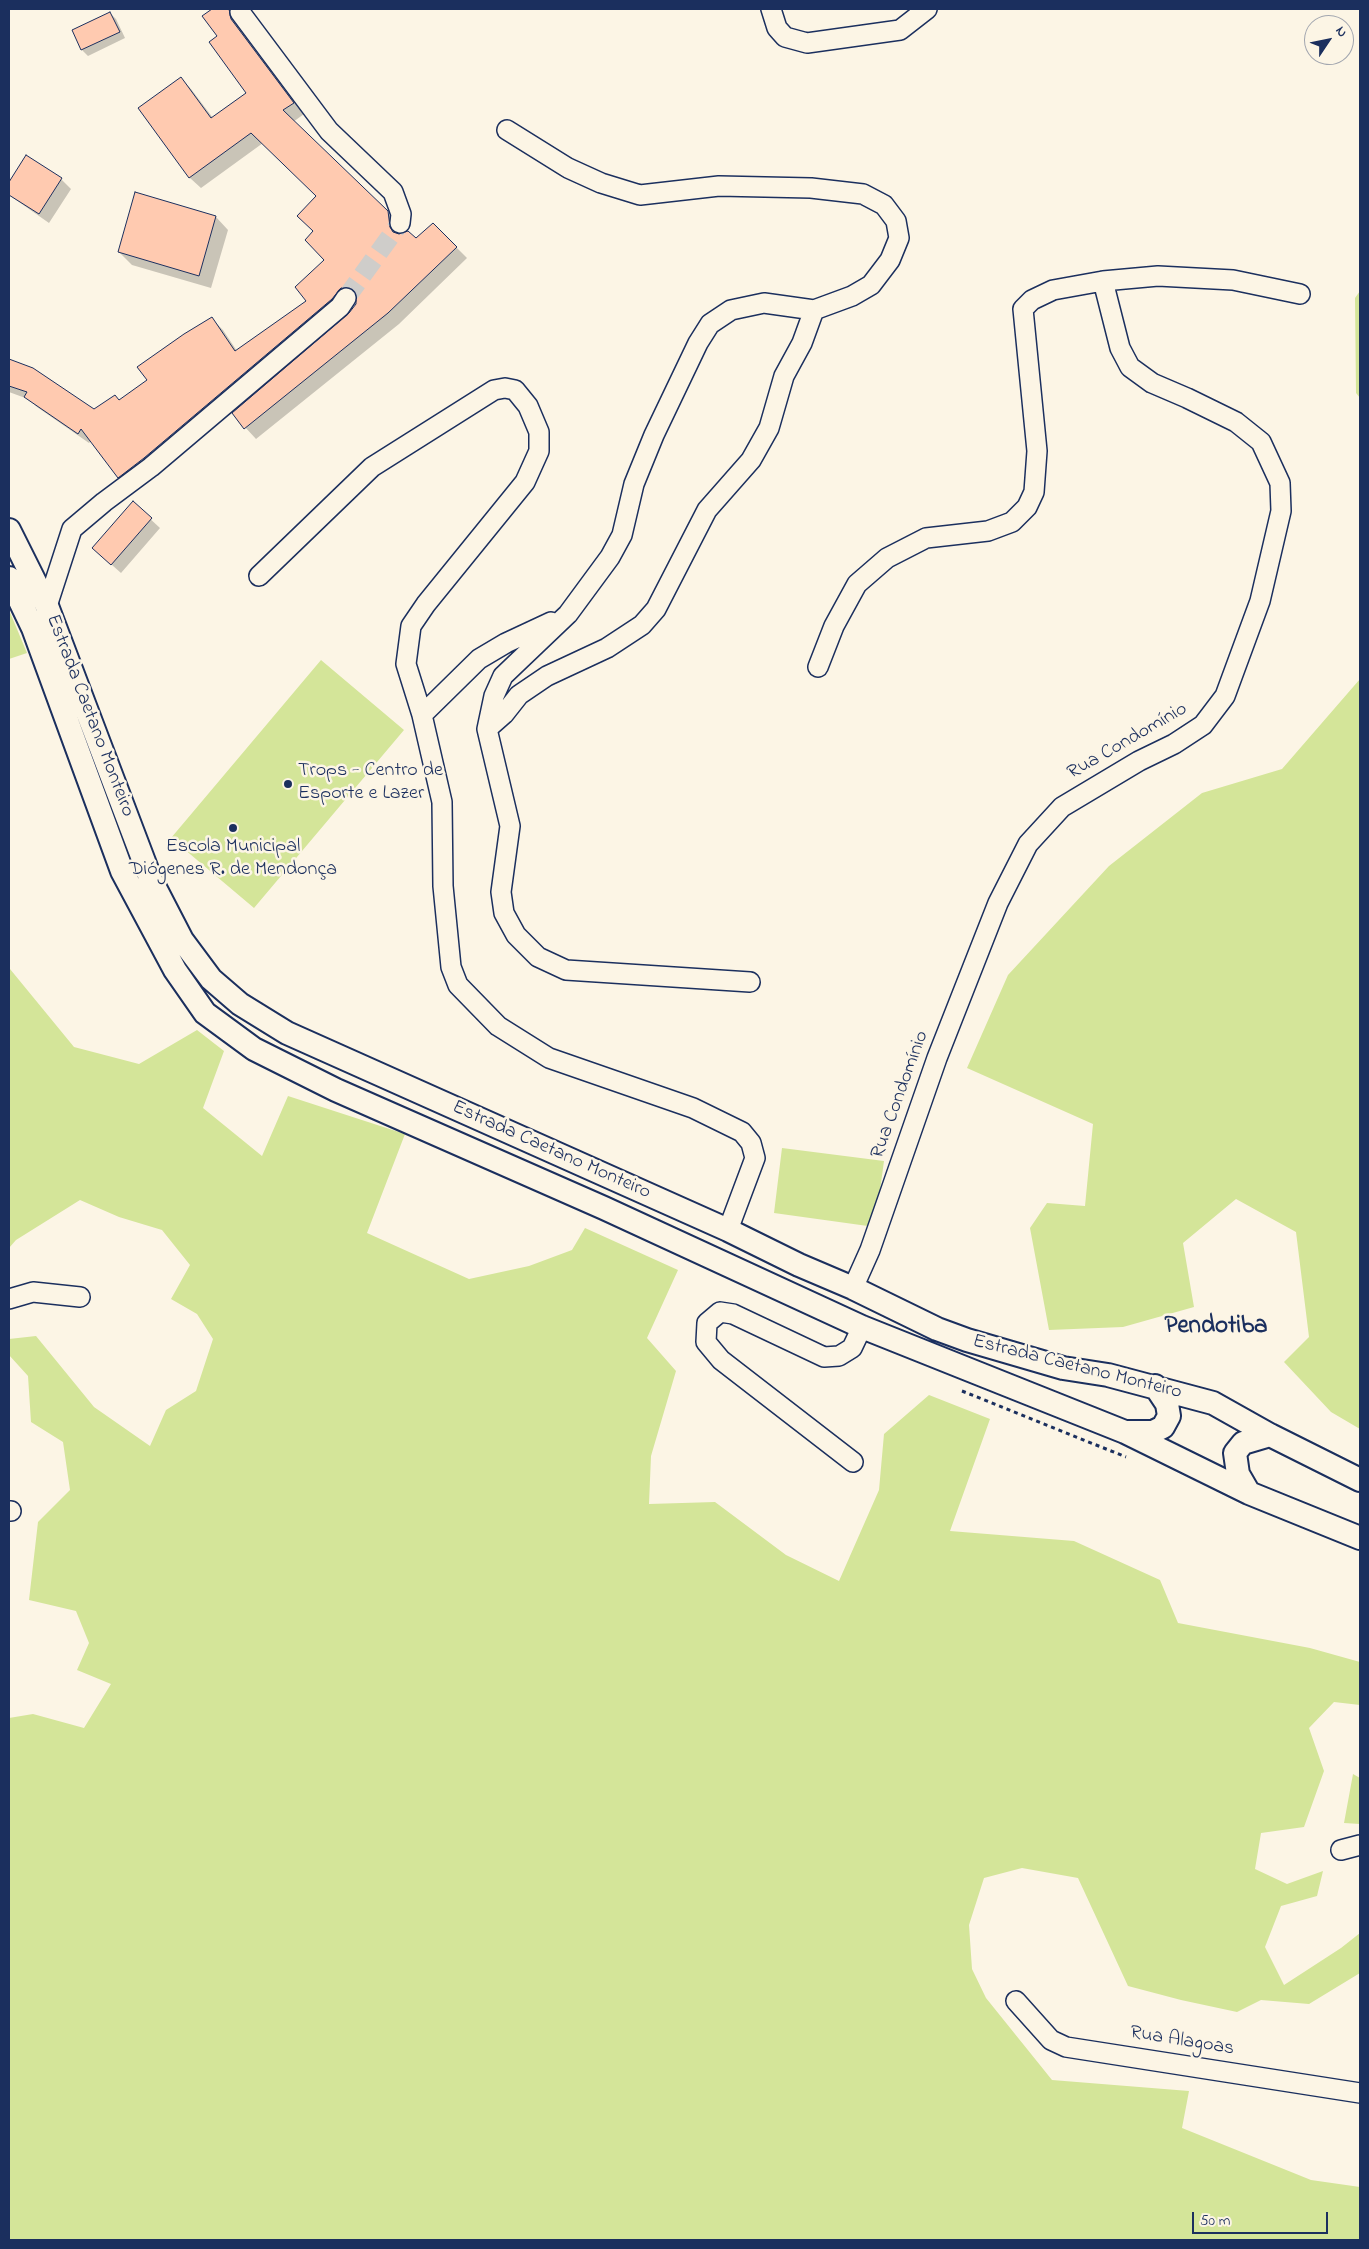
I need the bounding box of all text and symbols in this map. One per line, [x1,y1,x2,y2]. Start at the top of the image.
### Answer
north arrow [1304,15,1354,65]
text: N [1330,22,1352,42]
street label: Estrada Caetano Monteiro [39,611,139,821]
street label: Rua Condomínio [1064,698,1192,786]
place label: Trops - Centro de Esporte e Lazer [298,760,443,807]
marker: Trops - Centro de Esporte e Lazer [282,778,294,790]
marker: Escola Municipal Diógenes R. de Mendonça [227,822,239,834]
place label: Escola Municipal Diógenes R. de Mendonça [129,836,337,883]
street label: Rua Condomínio [867,1028,935,1162]
street label: Estrada Caetano Monteiro [448,1096,654,1206]
district label: Pendotiba [1164,1313,1268,1343]
street label: Estrada Caetano Monteiro [970,1330,1184,1406]
street label: Rua Alagoas [1128,2022,1236,2062]
scale bar [1194,2202,1330,2234]
text: 50 m [1200,2210,1230,2232]

